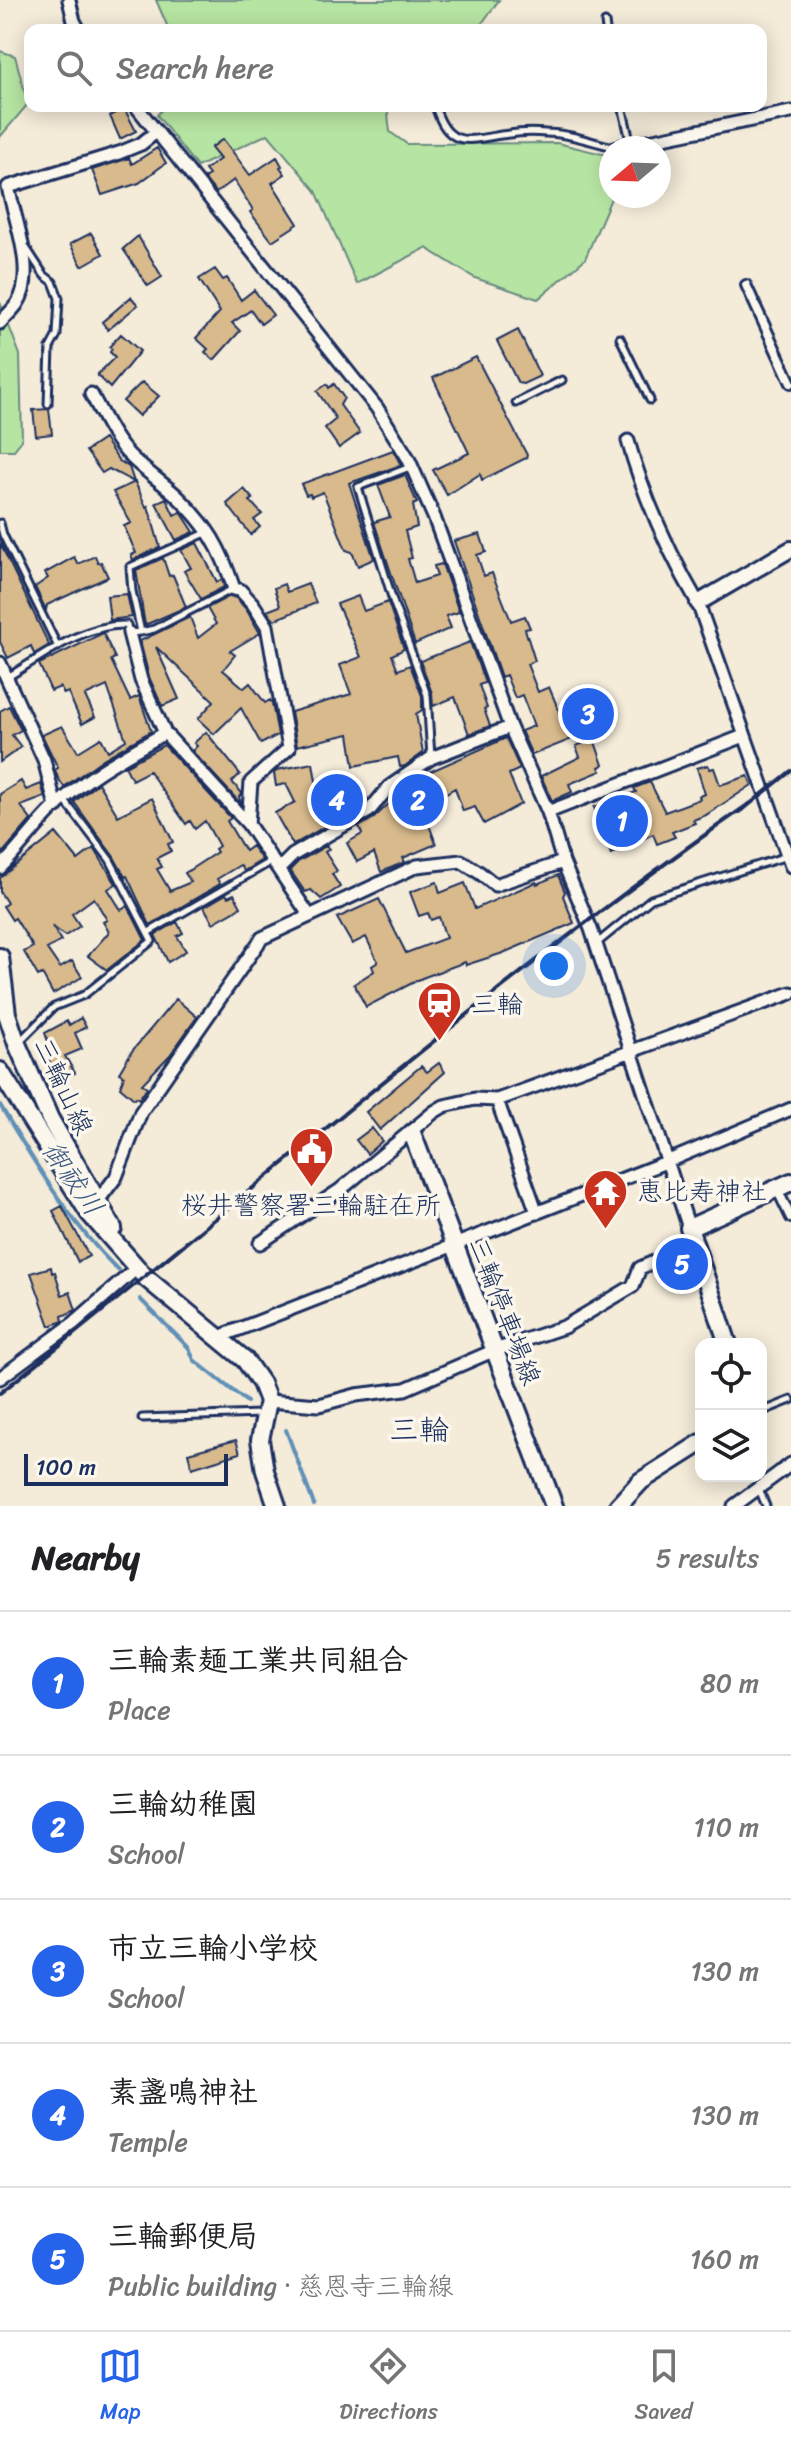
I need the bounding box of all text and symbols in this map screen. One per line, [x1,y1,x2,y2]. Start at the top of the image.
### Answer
search box [24,24,767,112]
text: Search here [116,41,274,95]
icon: search [52,46,96,90]
north arrow [599,136,671,208]
pin: 3 [562,684,614,744]
pin: 4 [311,770,363,830]
pin: 2 [392,770,444,830]
pin: 1 [596,791,648,851]
your location [534,946,574,986]
station icon: 三輪 [416,980,464,1043]
place label: 三輪 [471,981,523,1027]
street label: 三輪山線 [21,1029,107,1143]
public building icon: 桜井警察署三輪駐在所 [287,1126,335,1189]
water label: 御祓川 [29,1130,117,1226]
temple icon: 恵比寿神社 [582,1167,630,1230]
place label: 恵比寿神社 [637,1168,767,1214]
place label: 桜井警察署三輪駐在所 [181,1182,441,1228]
street label: 三輪停車場線 [456,1230,554,1392]
pin: 5 [656,1234,708,1294]
map controls [695,1338,767,1482]
button: locate [695,1338,767,1410]
district label: 三輪 [389,1403,449,1457]
button: layers [695,1410,767,1482]
text: 100 m [36,1448,96,1487]
scale bar [24,1450,228,1486]
text: Nearby [32,1528,140,1588]
text: 5 results [656,1535,759,1581]
text: 三輪素麺工業共同組合 [108,1633,408,1687]
text: 1 [52,1660,64,1706]
text: 80 m [700,1660,759,1706]
text: Place [108,1687,171,1733]
text: 三輪幼稚園 [108,1777,258,1831]
text: 2 [50,1804,66,1850]
text: 110 m [694,1804,759,1850]
text: School [108,1831,185,1877]
text: 市立三輪小学校 [108,1921,318,1975]
text: 3 [51,1948,65,1994]
text: 130 m [690,1948,759,1994]
text: School [108,1975,185,2021]
text: 素盞鳴神社 [108,2065,258,2119]
text: 4 [50,2092,66,2138]
text: 130 m [690,2092,759,2138]
text: Temple [108,2119,188,2165]
text: 三輪郵便局 [108,2209,258,2263]
text: 5 [50,2236,66,2282]
text: 160 m [690,2236,759,2282]
text: Public building · 慈恩寺三輪線 [108,2263,454,2309]
tab: Map [98,2344,142,2431]
tab: Directions [339,2344,438,2431]
tab: Saved [635,2344,693,2431]

